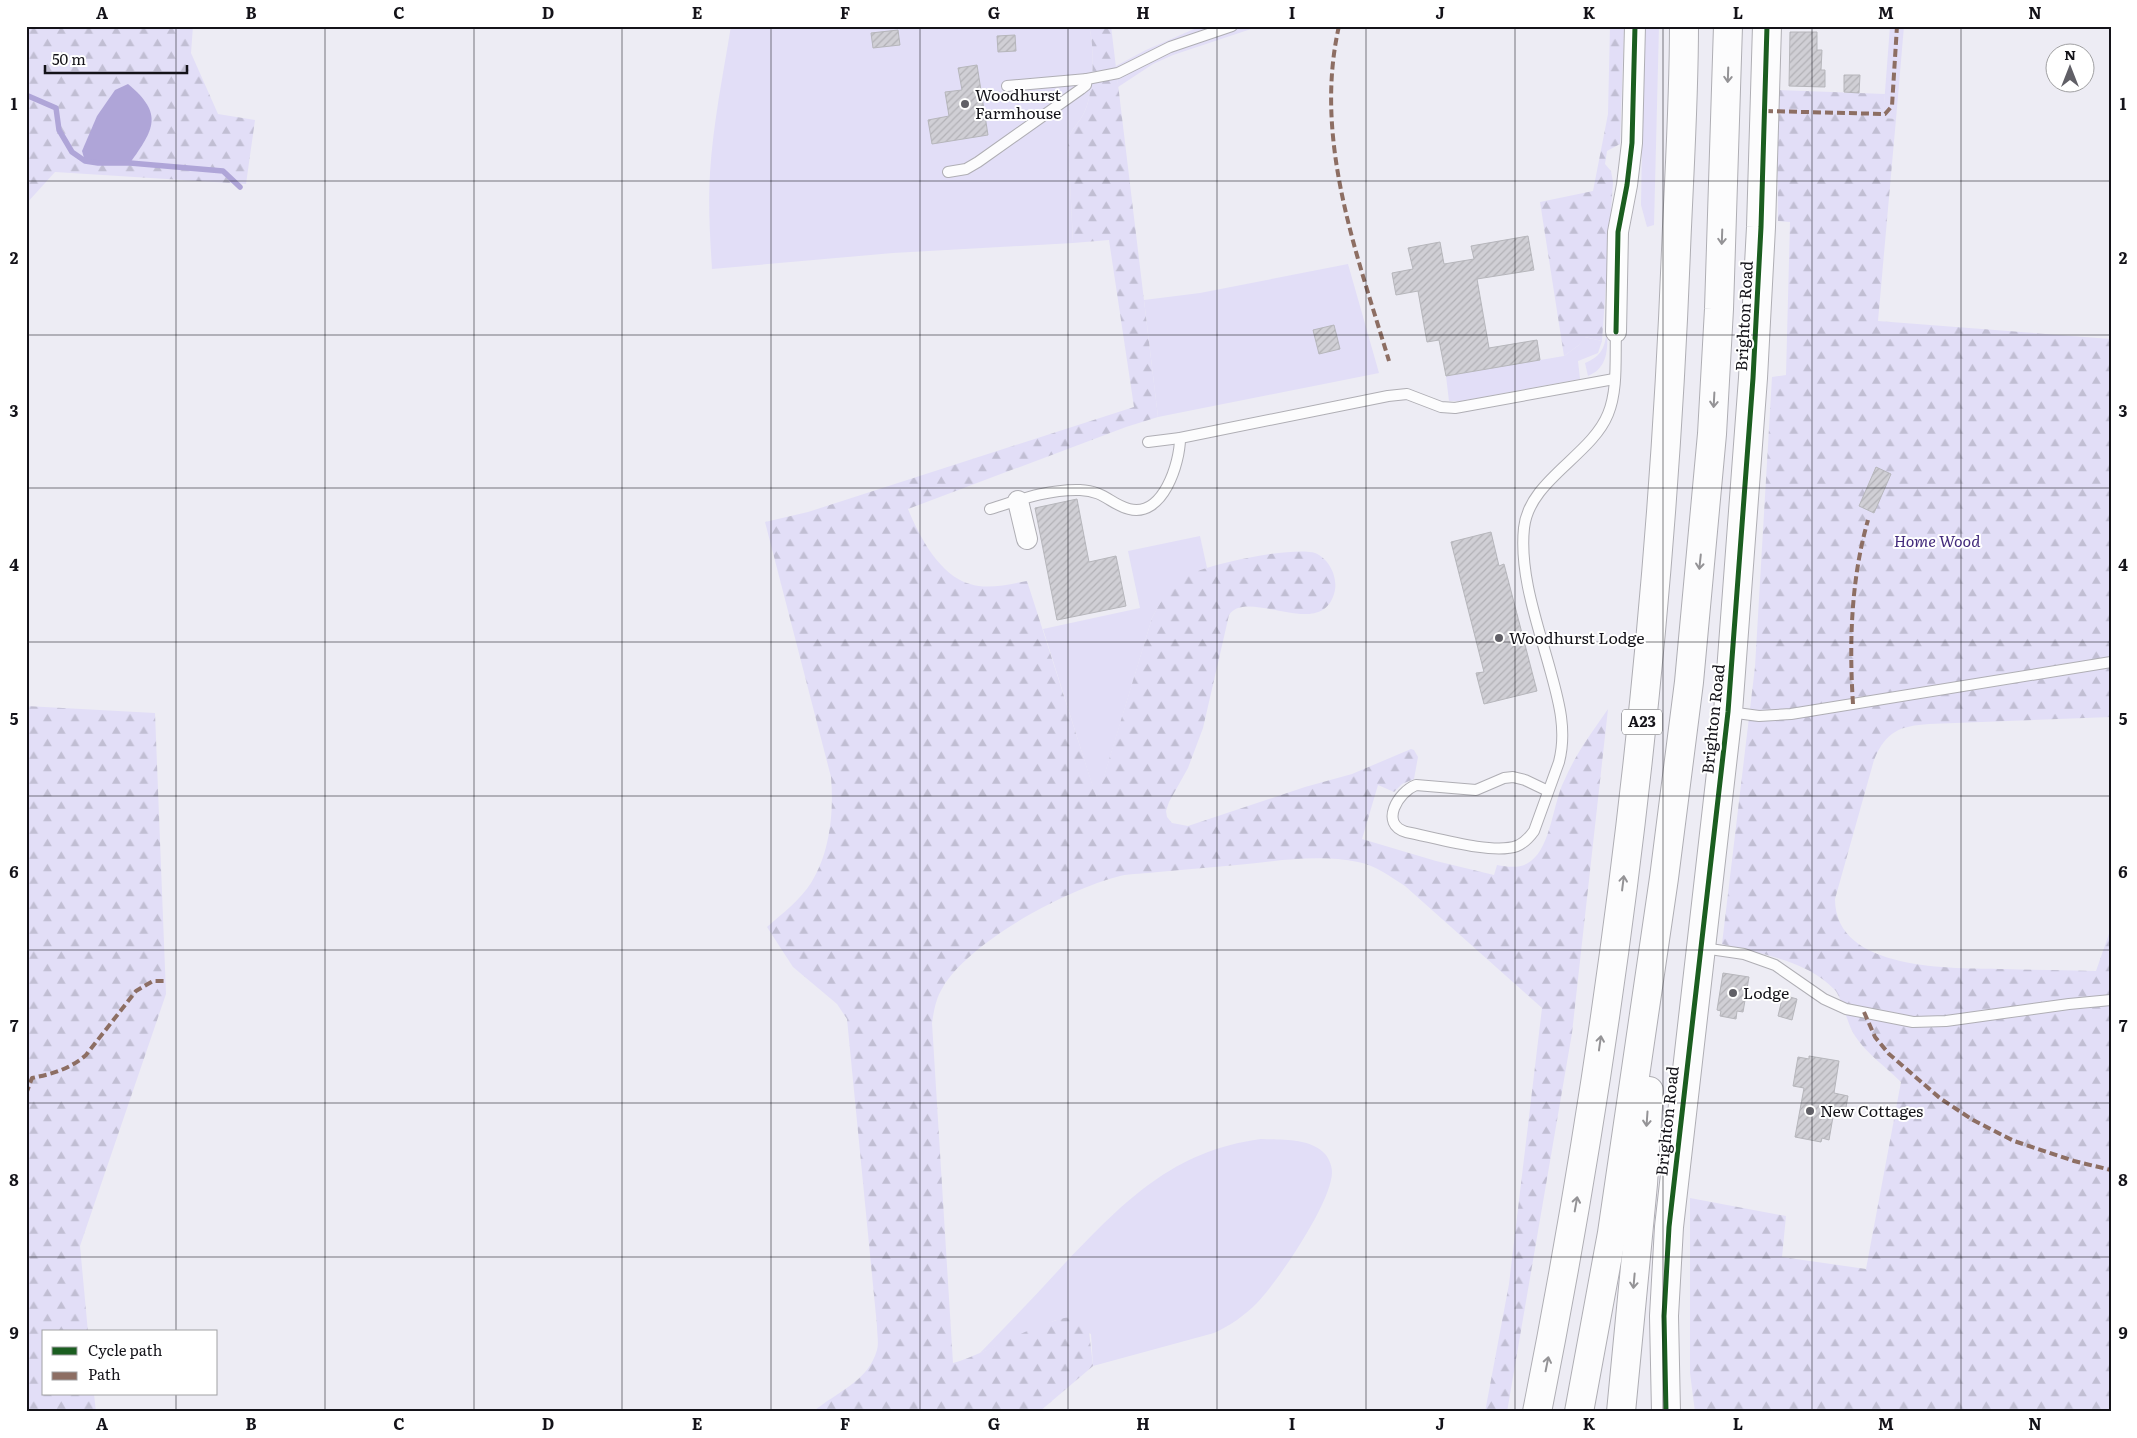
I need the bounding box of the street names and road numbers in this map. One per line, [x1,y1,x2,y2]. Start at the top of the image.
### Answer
street label: Brighton Road [1728,260,1758,372]
street label: Brighton Road [1694,662,1730,775]
road number: A23 [1622,710,1662,734]
street label: Brighton Road [1648,1064,1684,1177]

